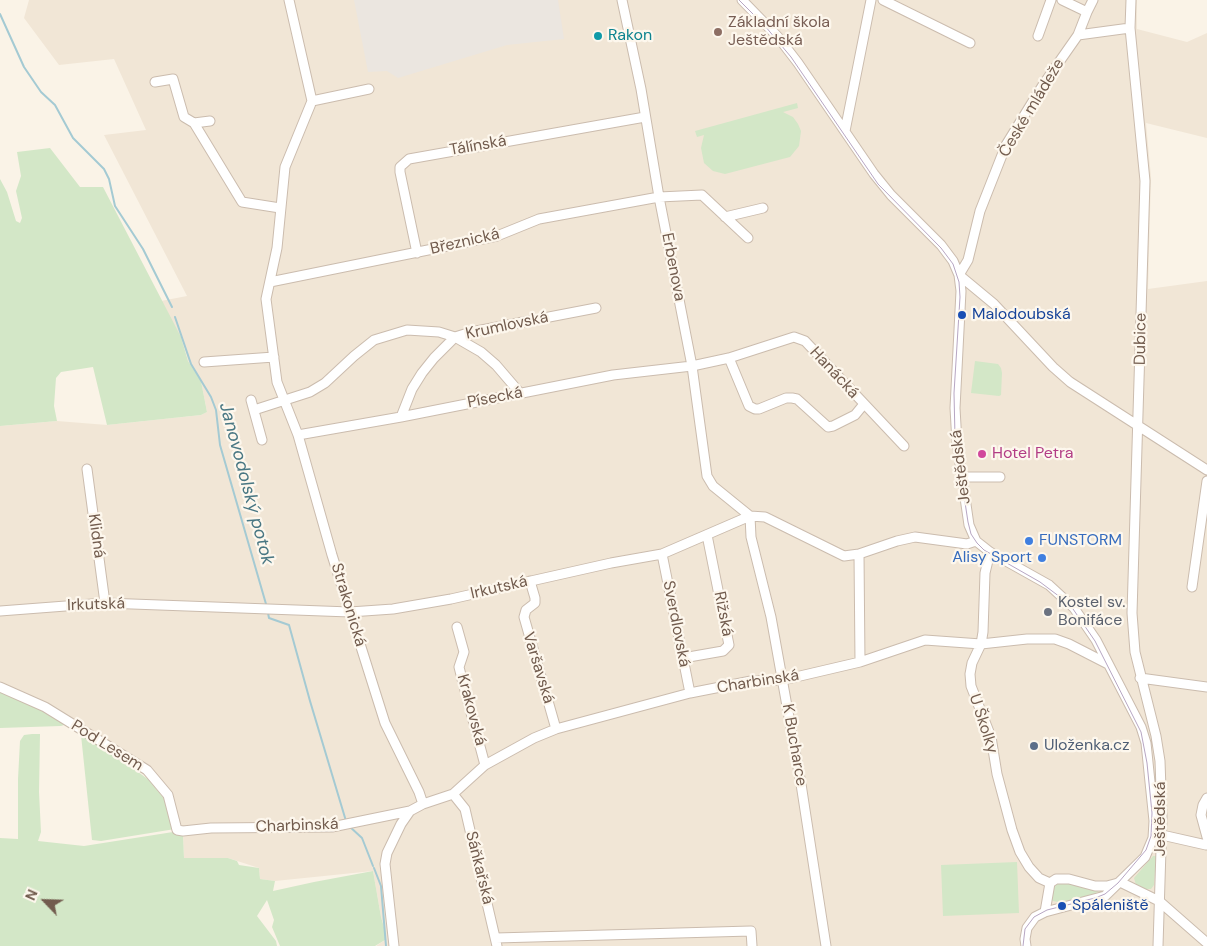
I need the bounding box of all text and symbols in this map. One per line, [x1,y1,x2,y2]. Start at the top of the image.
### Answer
place label: Základní škola Ještědská [728,13,830,51]
place label: Rakon [608,26,652,46]
marker: Základní škola Ještědská [712,26,724,38]
marker: Rakon [592,30,604,42]
street label: České mládeže [995,55,1069,161]
street label: Tálínská [448,132,508,160]
street label: Březnická [428,225,502,259]
street label: Erbenova [657,231,689,303]
place label: Malodoubská [972,305,1071,325]
street label: Krumlovská [464,308,550,344]
marker: Malodoubská [956,309,968,321]
street label: Dubice [1131,313,1151,365]
street label: Hanácká [805,343,863,403]
street label: Písecká [466,383,524,413]
water label: Janovodolský potok [214,401,278,567]
street label: Ještědská [947,429,975,505]
place label: Hotel Petra [992,444,1074,464]
marker: Hotel Petra [976,448,988,460]
street label: Klidná [83,513,109,559]
place label: FUNSTORM [1039,531,1122,551]
marker: FUNSTORM [1023,535,1035,547]
place label: Alisy Sport [952,548,1032,568]
marker: Alisy Sport [1036,552,1048,564]
street label: Strakonická [326,561,370,649]
street label: Irkutská [469,572,529,604]
street label: Sverdlovská [658,579,694,669]
street label: Rižská [709,590,737,638]
place label: Kostel sv. Bonifáce [1058,593,1126,631]
street label: Irkutská [67,594,125,616]
marker: Kostel sv. Bonifáce [1042,606,1054,618]
street label: Varšavská [518,630,558,706]
street label: Charbinská [715,666,801,698]
street label: Krakovská [452,672,490,748]
street label: U Školky [964,692,1002,756]
street label: K Bucharce [777,702,811,788]
street label: Pod Lesem [68,716,146,776]
place label: Uloženka.cz [1044,736,1129,756]
marker: Uloženka.cz [1028,740,1040,752]
street label: Ještědská [1151,782,1171,856]
street label: Charbinská [255,815,339,837]
street label: Sáňkařská [461,830,497,906]
north arrow [20,876,70,926]
text: N [21,887,42,903]
place label: Spáleniště [1072,896,1148,916]
marker: Spáleniště [1056,900,1068,912]

